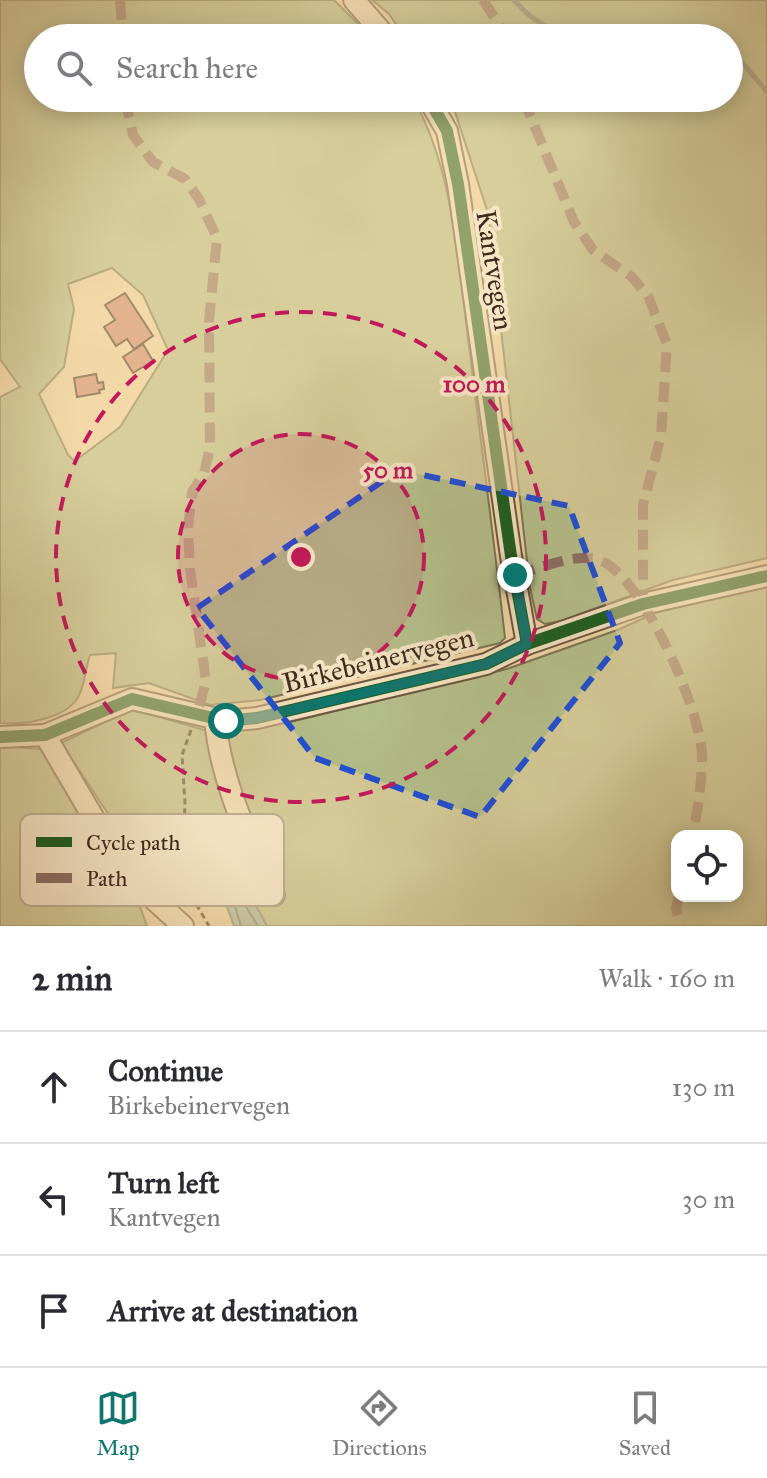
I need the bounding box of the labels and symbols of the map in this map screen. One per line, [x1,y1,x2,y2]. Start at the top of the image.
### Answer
street label: Kantvegen [468,207,522,333]
text: 100 m [443,369,506,399]
text: 50 m [363,455,414,485]
centre of rings [287,543,315,571]
route end [497,557,533,593]
street label: Birkebeinervegen [279,619,477,701]
route start [208,703,244,739]
legend [20,814,284,906]
text: Cycle path [86,829,181,856]
text: Path [86,865,128,892]

